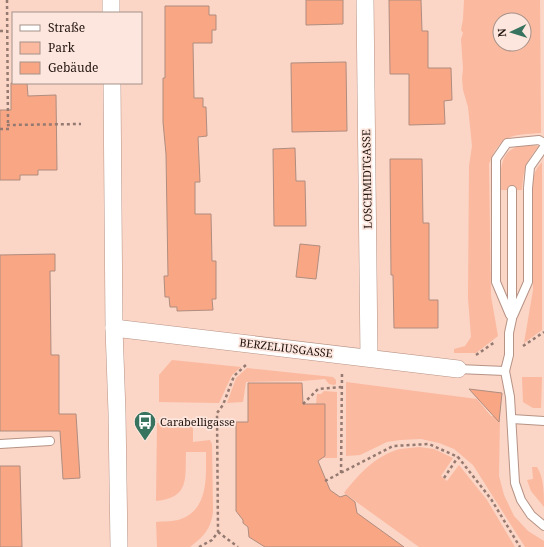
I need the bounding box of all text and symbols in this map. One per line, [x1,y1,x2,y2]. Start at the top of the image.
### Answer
legend [12,12,142,84]
north arrow [492,12,532,52]
text: Straße [48,19,85,36]
text: N [494,28,509,38]
text: Park [48,39,76,56]
text: Gebäude [48,59,99,76]
street label: LOSCHMIDTGASSE [358,129,375,229]
street label: BERZELIUSGASSE [239,334,334,361]
bus stop icon: Carabelligasse [132,409,158,442]
place label: Carabelligasse [160,414,235,429]

